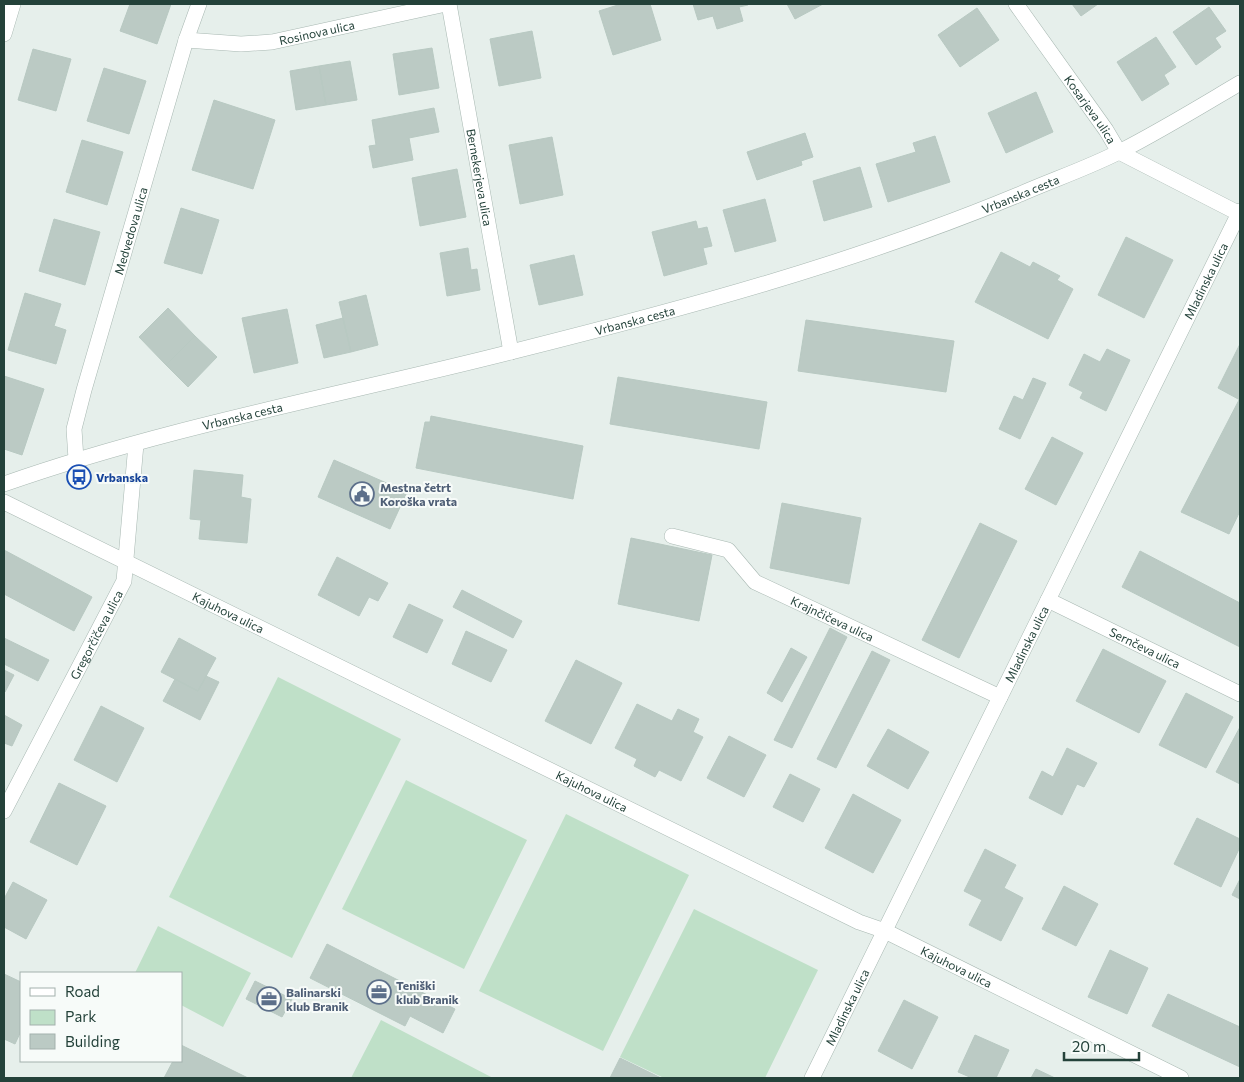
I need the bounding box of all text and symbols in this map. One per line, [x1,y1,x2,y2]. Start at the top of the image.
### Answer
street label: Rosinova ulica [278,17,356,47]
street label: Kosarjeva ulica [1062,72,1119,146]
street label: Bernekerjeva ulica [464,128,495,227]
street label: Vrbanska cesta [980,172,1061,216]
street label: Medvedova ulica [111,185,150,276]
street label: Mladinska ulica [1181,240,1230,321]
street label: Vrbanska cesta [593,303,676,337]
street label: Vrbanska cesta [201,399,284,432]
bus stop icon: Vrbanska [66,464,92,490]
place label: Vrbanska [96,470,148,484]
place label: Mestna četrt Koroška vrata [380,480,457,508]
public building icon: Mestna četrt Koroška vrata [349,481,375,507]
street label: Gregorčičeva ulica [67,588,125,682]
street label: Kajuhova ulica [190,589,266,636]
street label: Krajnčičeva ulica [789,593,876,644]
street label: Mladinska ulica [1002,604,1051,685]
street label: Sernčeva ulica [1107,624,1183,671]
street label: Kajuhova ulica [554,767,630,814]
street label: Kajuhova ulica [919,943,994,990]
street label: Mladinska ulica [822,967,872,1048]
legend [20,972,182,1062]
place label: Teniški klub Branik [396,978,459,1006]
office icon: Teniški klub Branik [366,979,392,1005]
text: Road [65,982,100,1000]
place label: Balinarski klub Branik [286,985,349,1013]
office icon: Balinarski klub Branik [256,986,282,1012]
text: Park [65,1007,96,1025]
scale bar [1064,1030,1139,1062]
text: Building [65,1032,120,1050]
text: 20 m [1072,1037,1106,1055]

